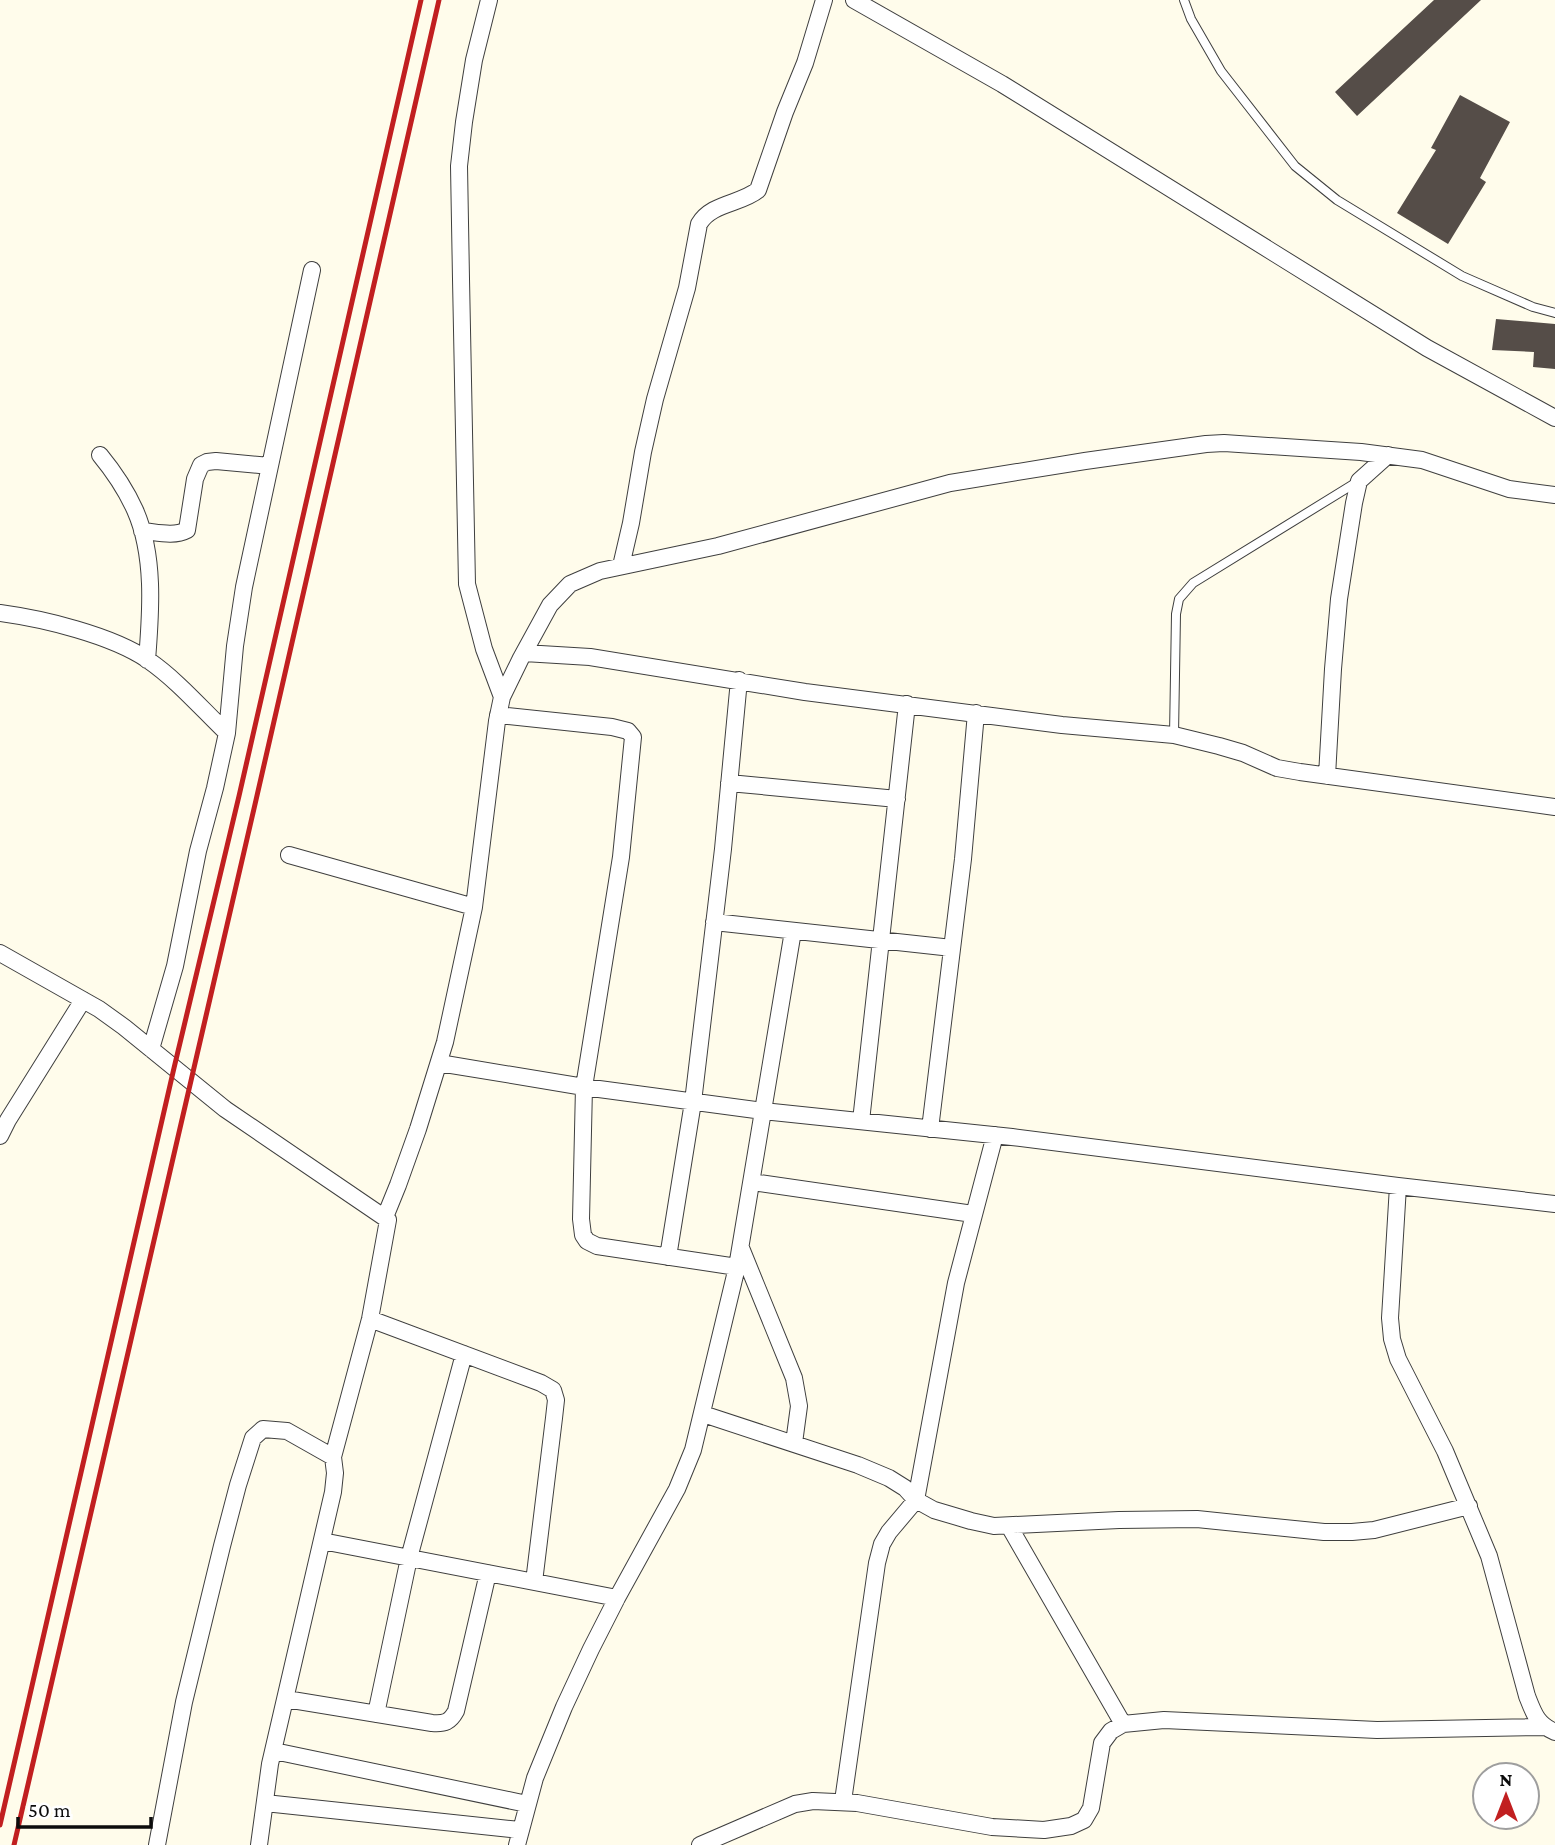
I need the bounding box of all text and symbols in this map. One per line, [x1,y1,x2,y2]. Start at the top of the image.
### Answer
north arrow [1471,1761,1541,1831]
text: N [1500,1769,1513,1790]
scale bar [18,1786,150,1830]
text: 50 m [28,1798,71,1822]

